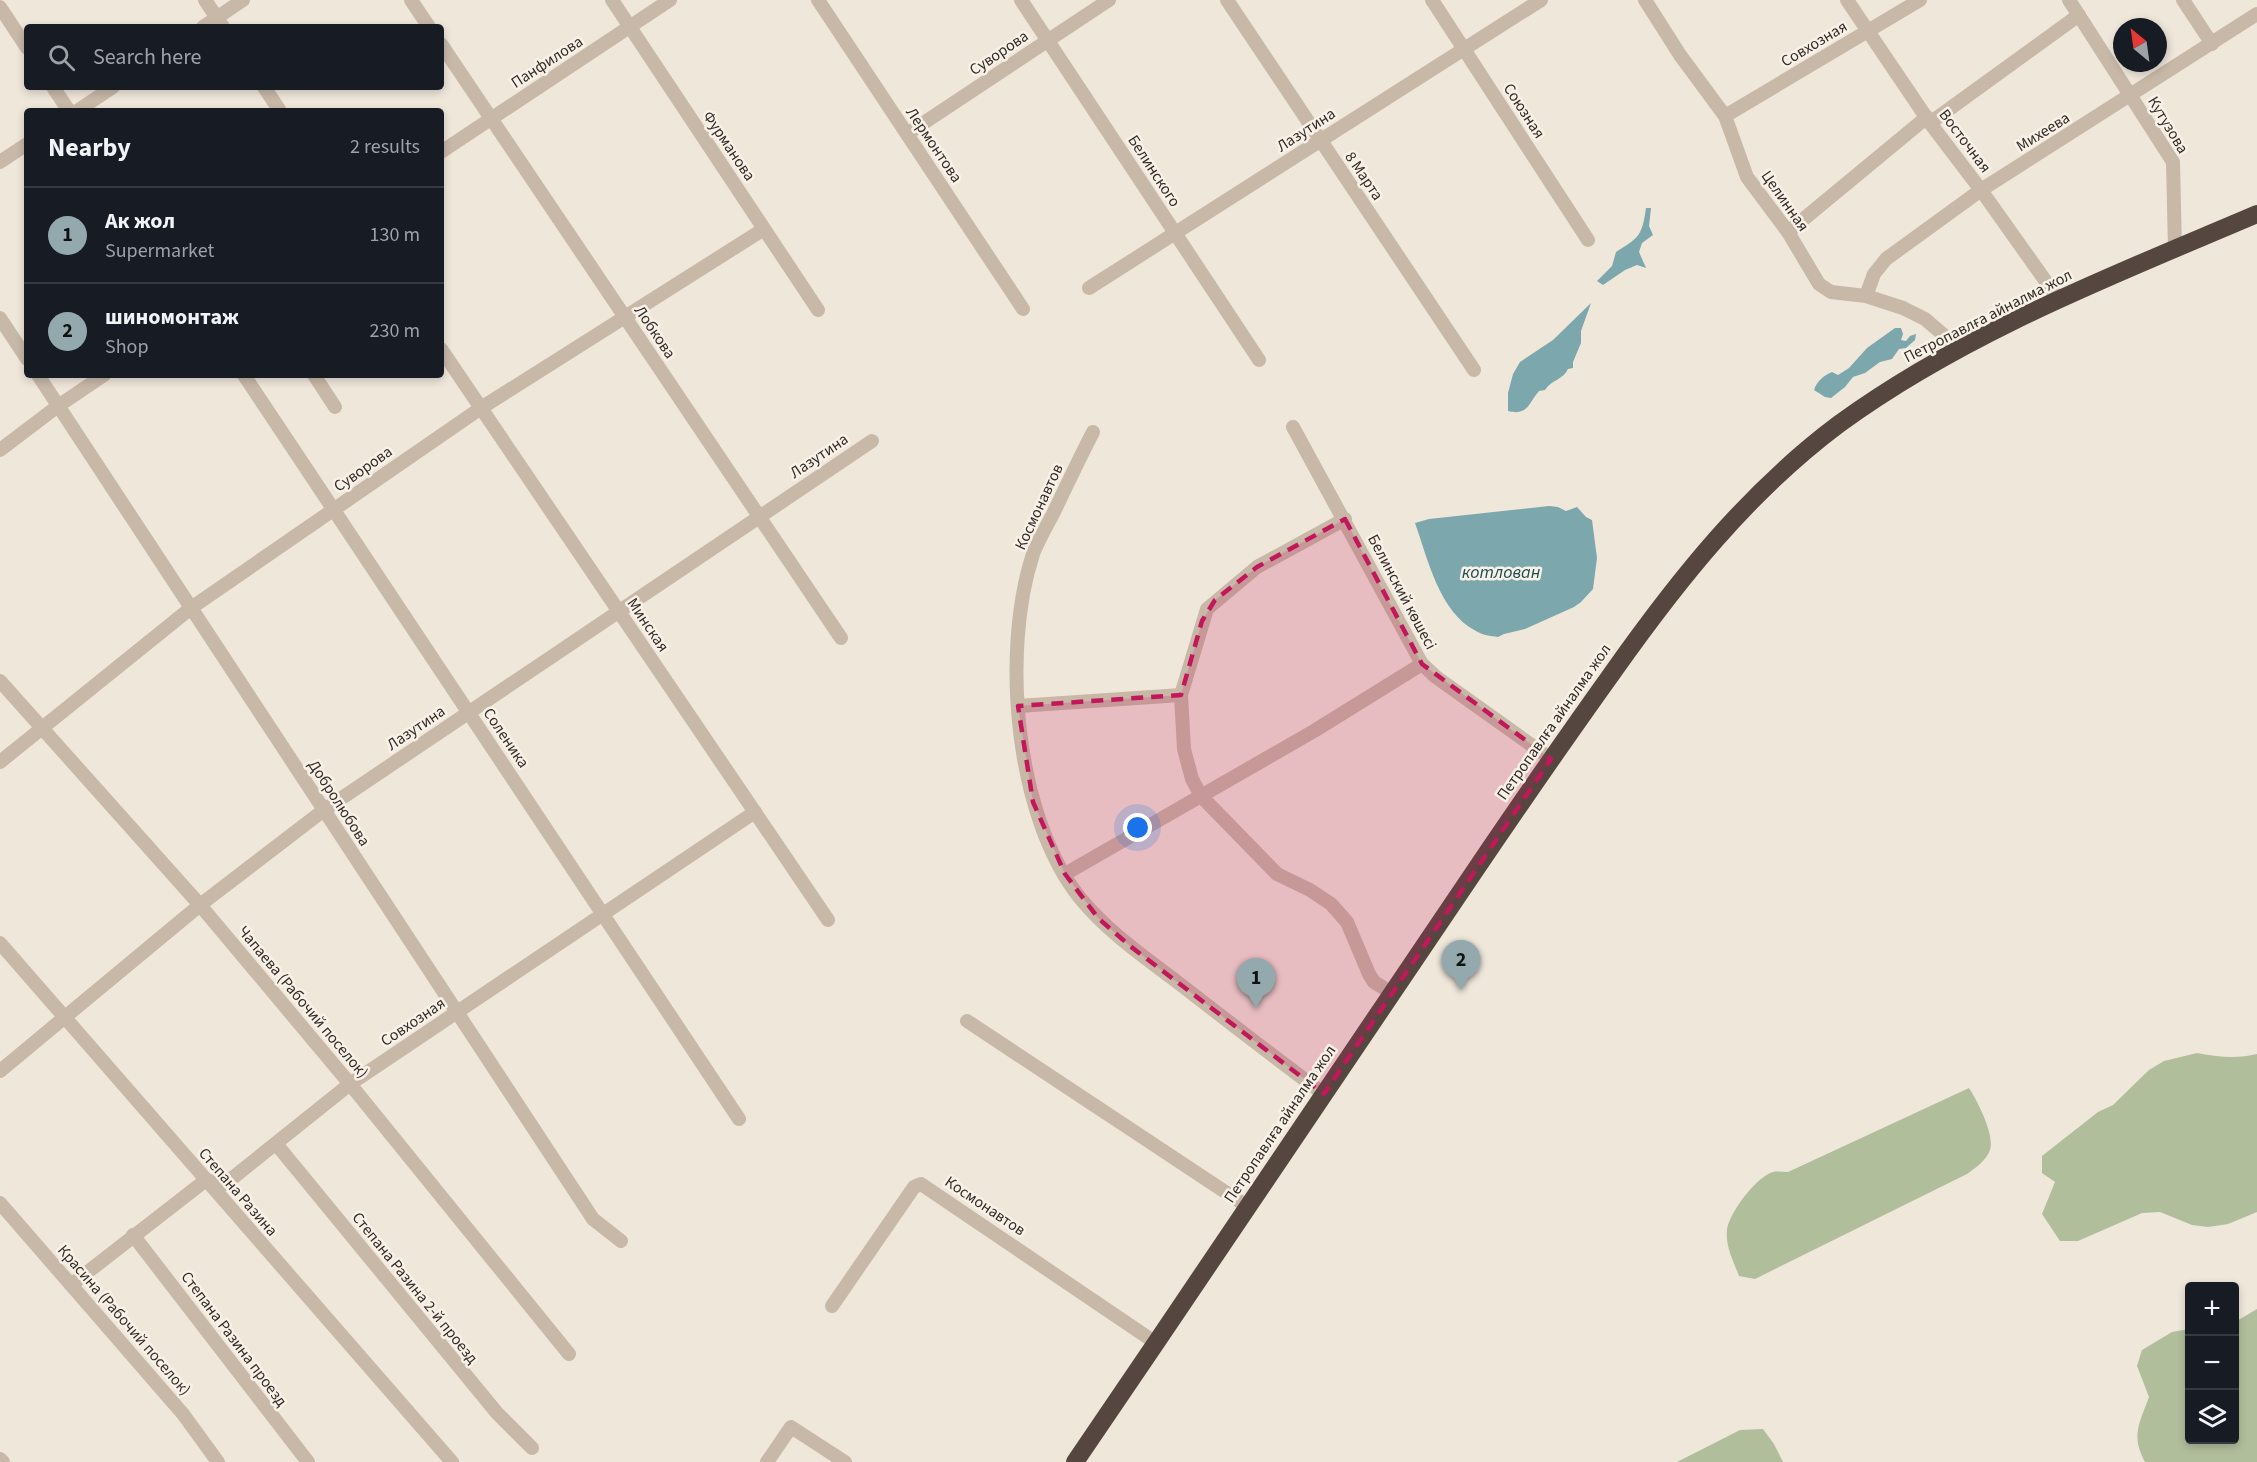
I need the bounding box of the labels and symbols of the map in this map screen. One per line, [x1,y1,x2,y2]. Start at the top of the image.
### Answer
street label: Совхозная [1777,16,1851,72]
north arrow [2113,18,2167,72]
street label: Суворова [965,25,1033,81]
street label: Панфилова [507,31,587,93]
street label: Союзная [1498,79,1550,143]
street label: Кутузова [2142,92,2194,158]
street label: Лермонтова [901,103,967,187]
street label: Лазутина [1272,103,1340,157]
street label: Восточная [1934,105,1996,177]
street label: Фурманова [697,107,761,185]
street label: Михеева [2012,107,2074,157]
street label: Белинского [1122,131,1186,211]
street label: 8 Марта [1340,147,1388,205]
street label: Целинная [1756,166,1814,236]
street label: Петропавлға айналма жол [1900,264,2076,368]
street label: Лобкова [629,301,681,363]
street label: Лазутина [785,428,853,484]
street label: Суворова [329,441,397,497]
street label: Космонавтов [1009,460,1069,554]
street label: Белинский көшесі [1362,530,1442,654]
water label: котлован [1462,560,1541,585]
street label: Минская [622,594,674,656]
street label: Петропавлға айналма жол [1492,639,1616,805]
street label: Лазутина [382,700,450,756]
street label: Соленика [478,704,534,772]
street label: Добролюбова [303,755,375,851]
your location [1123,813,1152,842]
street label: Чапаева (Рабочий поселок) [233,921,373,1083]
pin: 2 [1442,940,1480,990]
pin: 1 [1236,958,1276,1008]
street label: Совхозная [376,992,450,1052]
street label: Петропавлға айналма жол [1219,1041,1341,1207]
street label: Степана Разина [193,1143,283,1241]
street label: Космонавтов [940,1171,1030,1241]
street label: Степана Разина 2-й проезд [347,1208,483,1369]
street label: Красина (Рабочий поселок) [52,1240,196,1400]
street label: Степана Разина проезд [176,1267,292,1412]

